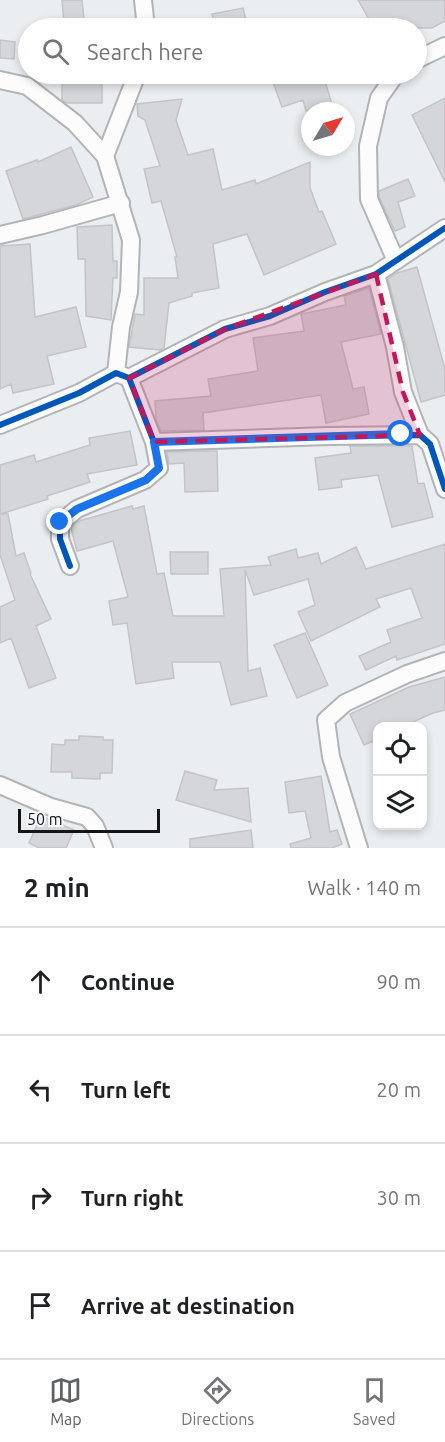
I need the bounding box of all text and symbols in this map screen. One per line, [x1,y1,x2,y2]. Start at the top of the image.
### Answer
search box [18,18,427,84]
icon: search [39,35,72,68]
text: Search here [87,39,203,64]
north arrow [301,102,355,156]
route start [387,420,413,446]
route end [46,508,72,534]
map controls [373,722,427,830]
button: locate [373,722,427,776]
button: layers [373,776,427,830]
scale bar [18,806,160,834]
text: 50 m [27,810,63,828]
text: 2 min [24,873,90,902]
text: Walk · 140 m [308,876,421,899]
icon: ahead [24,965,57,998]
text: Continue [81,969,175,994]
text: 90 m [377,970,421,993]
icon: left [24,1073,57,1106]
text: Turn left [81,1077,171,1102]
text: 20 m [377,1078,421,1101]
icon: right [24,1181,57,1214]
text: Turn right [81,1185,183,1210]
text: 30 m [377,1186,421,1209]
icon: arrive [24,1289,57,1322]
text: Arrive at destination [81,1293,295,1318]
tab: Map [49,1374,82,1428]
tab: Directions [181,1374,254,1428]
tab: Saved [353,1374,396,1428]

